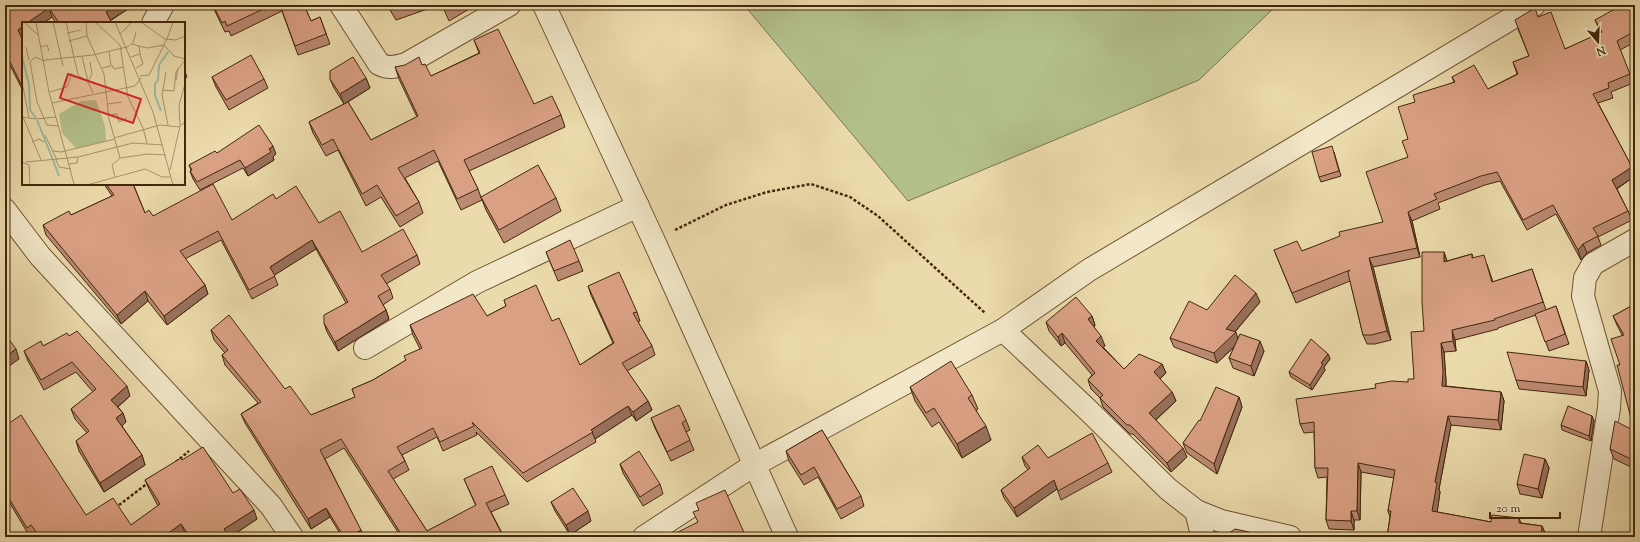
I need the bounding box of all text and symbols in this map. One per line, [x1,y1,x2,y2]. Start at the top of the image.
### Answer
inset map [22,22,185,185]
north arrow [1578,22,1618,62]
text: N [1594,41,1609,60]
scale bar [1490,494,1560,520]
text: 20 m [1496,500,1521,518]

